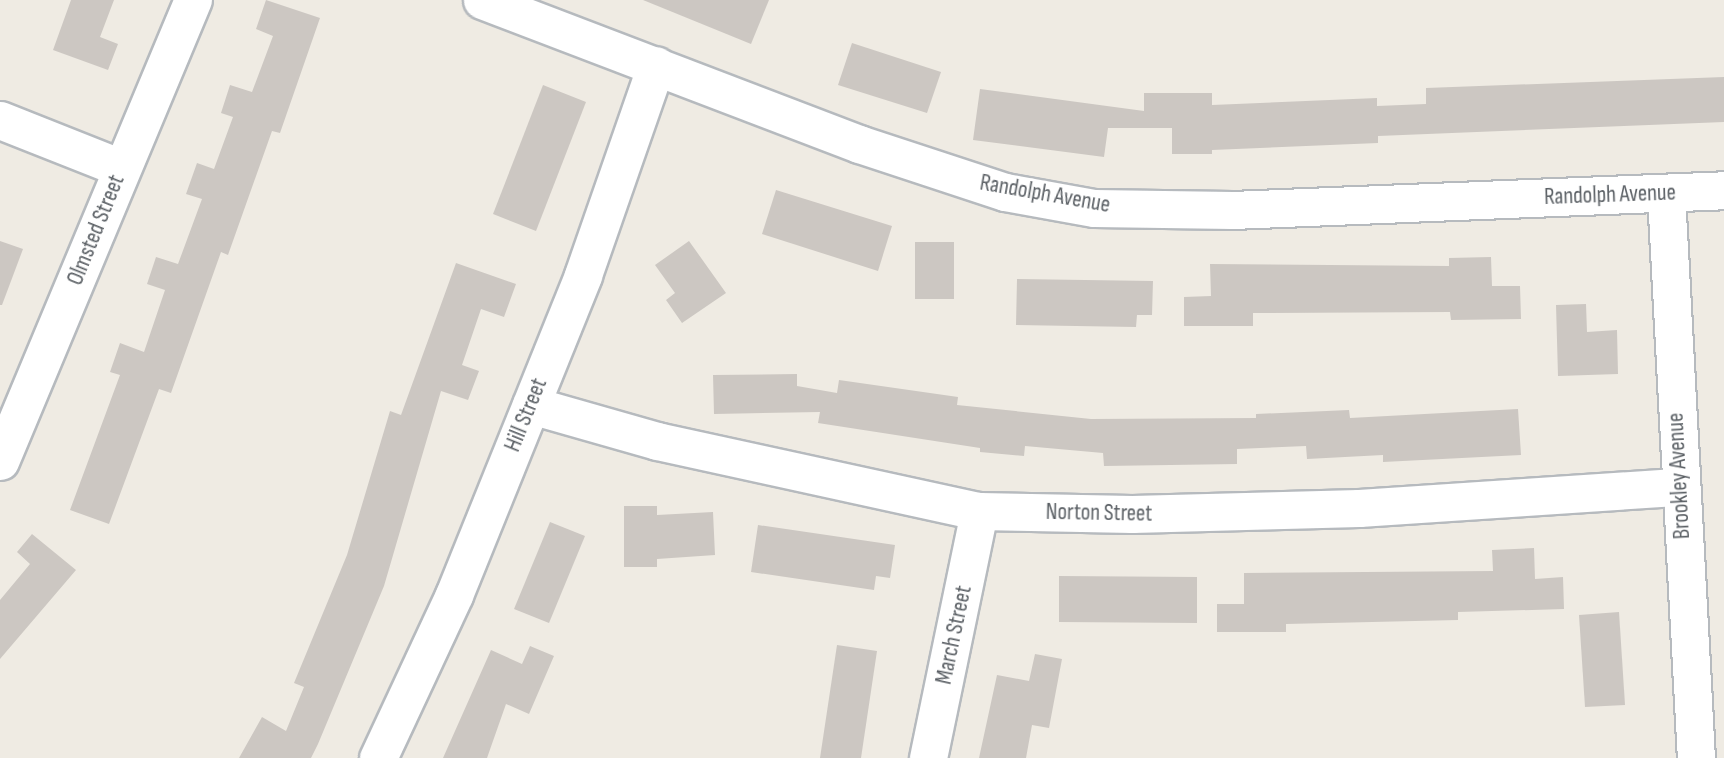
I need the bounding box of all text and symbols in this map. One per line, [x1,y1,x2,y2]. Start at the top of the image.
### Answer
street label: Randolph Avenue [978,169,1112,219]
street label: Olmsted Street [61,171,131,289]
street label: Randolph Avenue [1544,179,1676,211]
street label: Hill Street [499,374,553,456]
street label: Brookley Avenue [1662,412,1696,540]
street label: Norton Street [1045,498,1153,528]
street label: March Street [930,583,978,687]

